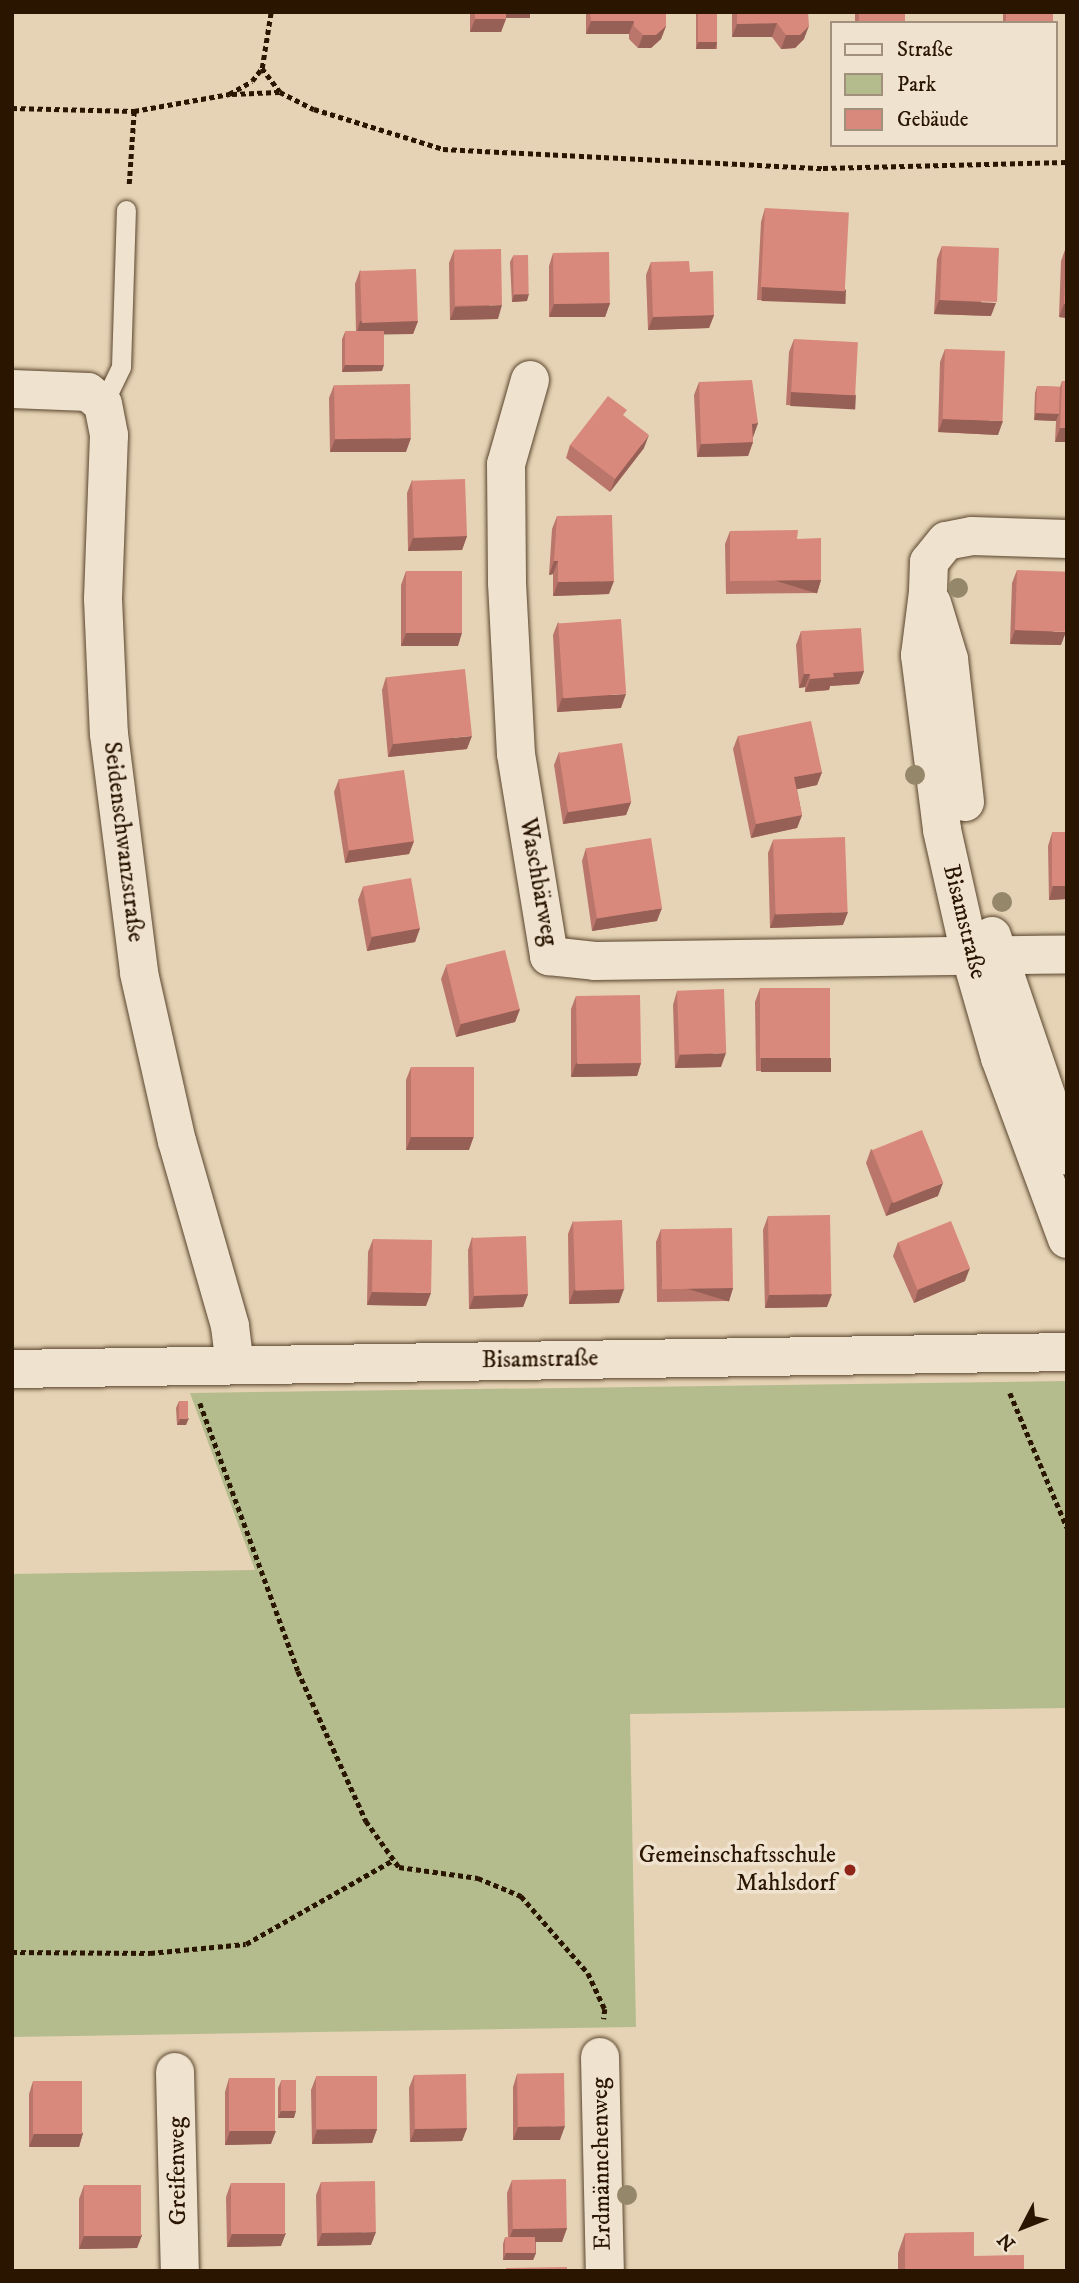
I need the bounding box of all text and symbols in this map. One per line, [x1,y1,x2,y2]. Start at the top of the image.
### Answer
legend [830,21,1058,147]
text: Straße [897,37,953,63]
text: Park [897,72,936,98]
text: Gebäude [897,107,968,133]
street label: Seidenschwanzstraße [96,740,150,944]
street label: Waschbärweg [513,816,563,948]
street label: Bisamstraße [936,862,992,982]
street label: Bisamstraße [481,1345,599,1375]
place label: Gemeinschaftsschule Mahlsdorf [639,1842,836,1898]
marker: Gemeinschaftsschule Mahlsdorf [842,1862,858,1878]
street label: Erdmännchenweg [586,2077,618,2251]
street label: Greifenweg [163,2116,193,2226]
north arrow [988,2192,1058,2262]
text: N [993,2228,1021,2255]

